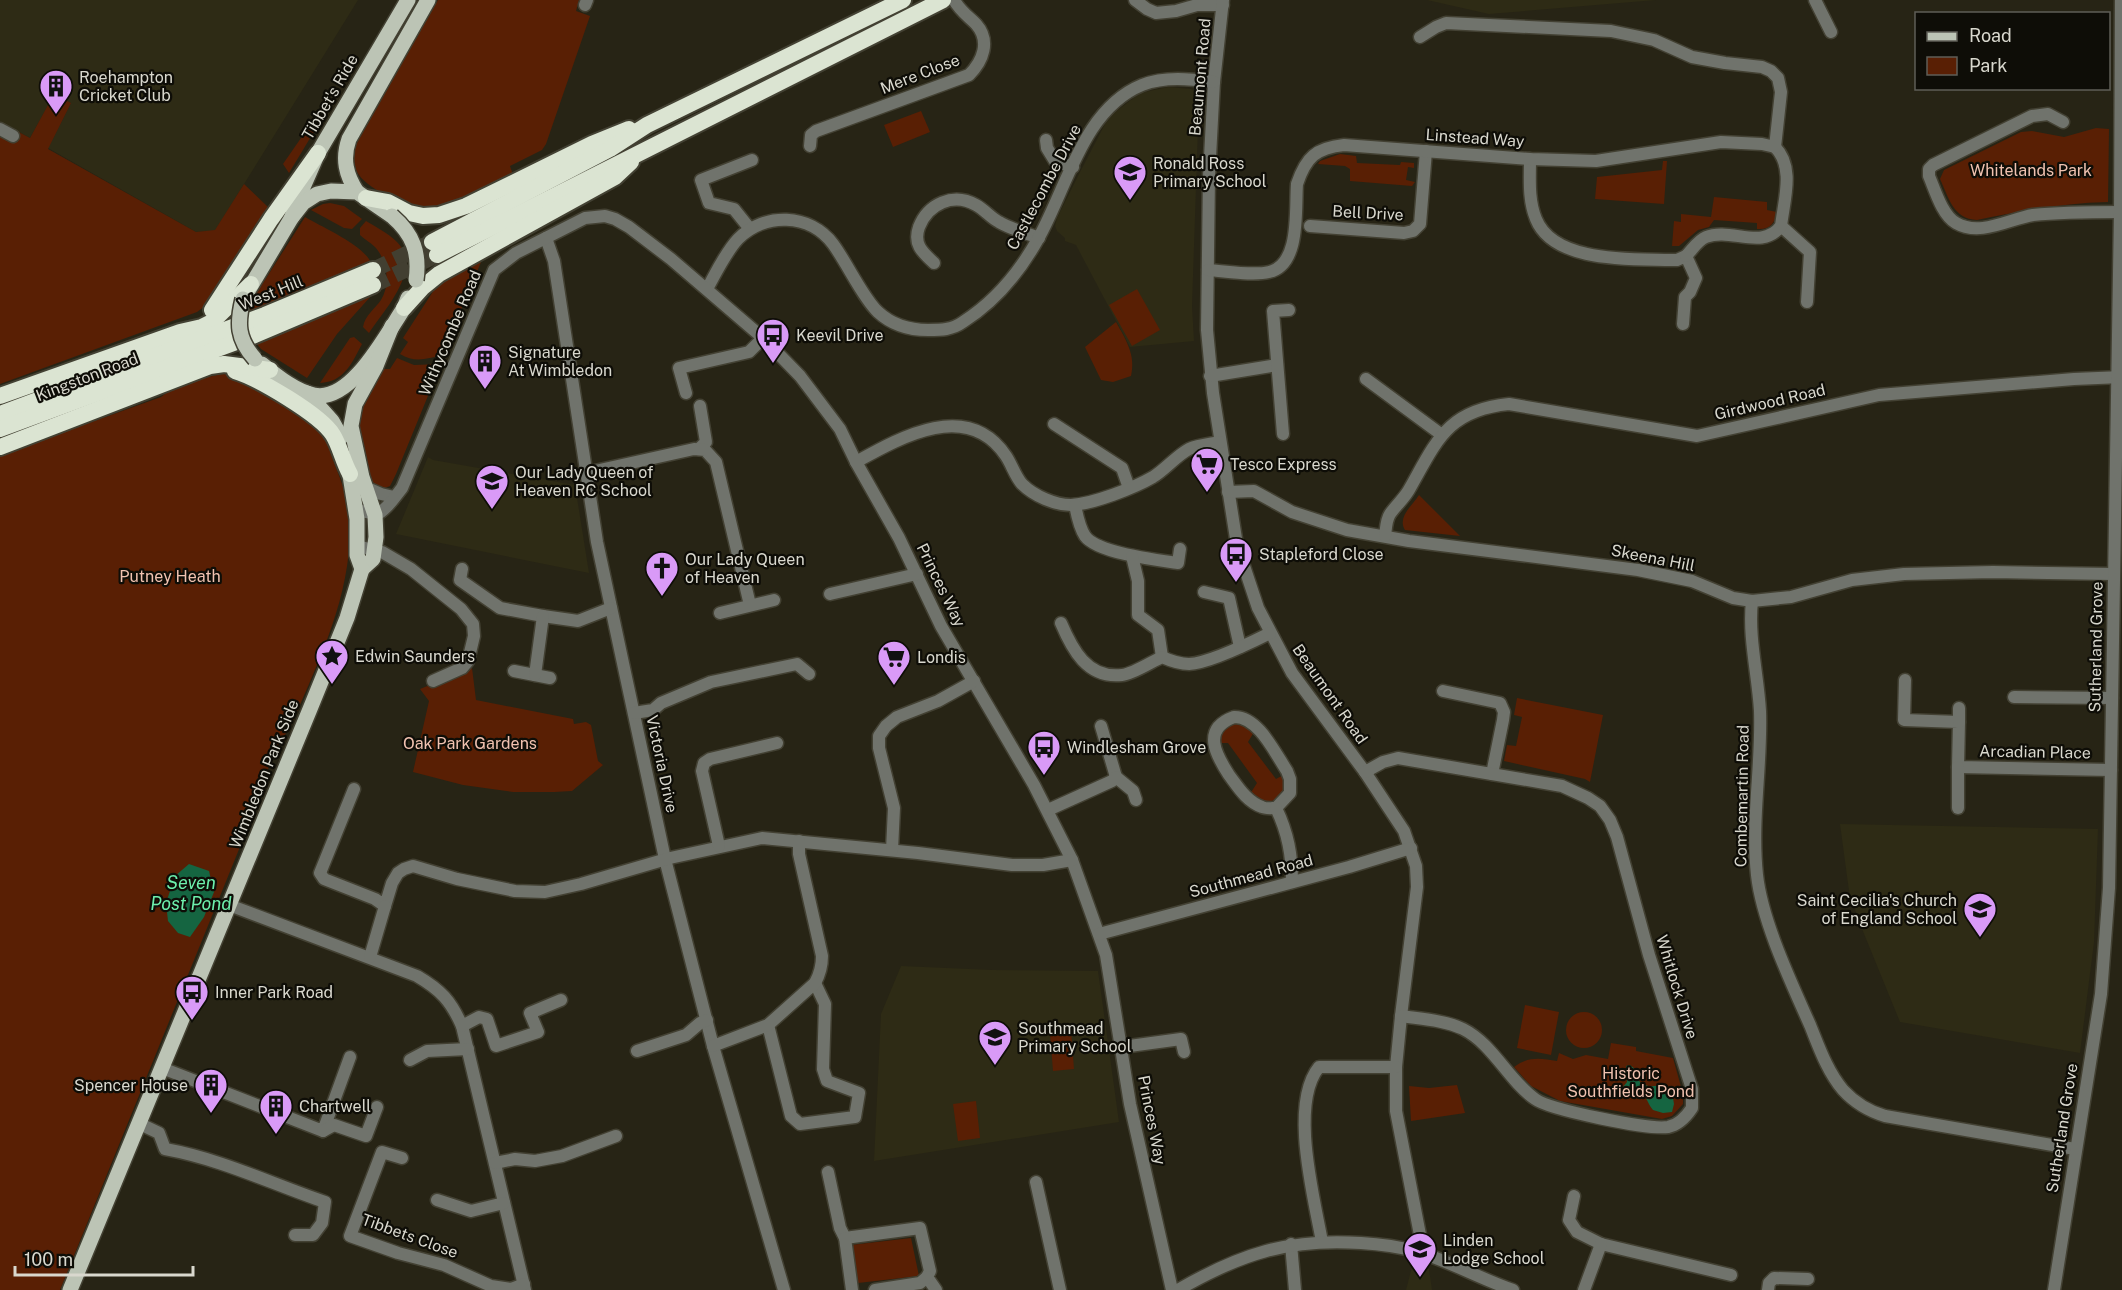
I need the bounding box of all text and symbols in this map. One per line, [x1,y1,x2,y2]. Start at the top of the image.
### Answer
legend [1915,12,2110,90]
street label: Beaumont Road [1185,18,1215,136]
text: Road [1969,25,2012,46]
street label: Mere Close [878,50,962,98]
street label: Tibbet's Ride [298,51,362,143]
text: Park [1969,55,2007,76]
building icon: Roehampton Cricket Club [38,68,74,115]
place label: Roehampton Cricket Club [79,68,173,105]
street label: Castlecombe Drive [1003,121,1085,253]
street label: Linstead Way [1425,125,1525,151]
school or university icon: Ronald Ross Primary School [1112,154,1148,201]
place label: Ronald Ross Primary School [1153,154,1267,191]
park label: Whitelands Park [1970,161,2092,180]
street label: Bell Drive [1332,202,1404,224]
street label: Withycombe Road [415,267,485,399]
street label: West Hill [236,272,306,314]
bus stop icon: Keevil Drive [755,317,791,364]
place label: Keevil Drive [796,326,884,345]
building icon: Signature At Wimbledon [467,343,503,390]
place label: Signature At Wimbledon [508,343,612,380]
street label: Kingston Road [33,349,141,405]
street label: Girdwood Road [1713,380,1827,424]
supermarket icon: Tesco Express [1189,446,1225,493]
place label: Tesco Express [1230,455,1337,474]
school or university icon: Our Lady Queen of Heaven RC School [474,463,510,510]
place label: Our Lady Queen of Heaven RC School [515,463,653,500]
bus stop icon: Stapleford Close [1218,536,1254,583]
street label: Princes Way [913,540,970,630]
street label: Skeena Hill [1609,541,1697,575]
place label: Stapleford Close [1259,545,1384,564]
church icon: Our Lady Queen of Heaven [644,550,680,597]
place label: Our Lady Queen of Heaven [685,550,805,587]
park label: Putney Heath [119,567,221,586]
street label: Sutherland Grove [2085,581,2107,713]
place icon: Edwin Saunders [314,638,350,685]
supermarket icon: Londis [876,639,912,686]
street label: Beaumont Road [1288,640,1372,748]
place label: Edwin Saunders [355,647,475,666]
place label: Londis [917,648,966,667]
street label: Wimbledon Park Side [225,697,303,851]
street label: Victoria Drive [642,713,682,815]
street label: Combemartin Road [1731,725,1753,867]
bus stop icon: Windlesham Grove [1026,729,1062,776]
park label: Oak Park Gardens [403,734,537,753]
place label: Windlesham Grove [1067,738,1206,757]
street label: Arcadian Place [1979,742,2091,762]
street label: Southmead Road [1187,850,1315,902]
water label: Seven Post Pond [150,872,232,914]
place label: Saint Cecilia's Church of England School [1797,891,1957,928]
school or university icon: Saint Cecilia's Church of England School [1962,891,1998,938]
street label: Whitlock Drive [1652,933,1702,1041]
bus stop icon: Inner Park Road [174,974,210,1021]
place label: Inner Park Road [215,983,333,1002]
school or university icon: Southmead Primary School [977,1019,1013,1066]
place label: Southmead Primary School [1018,1019,1132,1056]
street label: Sutherland Grove [2042,1062,2082,1194]
park label: Historic Southfields Pond [1567,1064,1695,1101]
building icon: Spencer House [193,1067,229,1114]
street label: Princes Way [1134,1074,1170,1167]
place label: Spencer House [74,1076,188,1095]
building icon: Chartwell [258,1088,294,1135]
place label: Chartwell [299,1097,371,1116]
street label: Tibbets Close [359,1210,461,1262]
school or university icon: Linden Lodge School [1402,1231,1438,1278]
place label: Linden Lodge School [1443,1231,1545,1268]
scale bar [15,1239,194,1277]
text: 100 m [24,1249,73,1270]

